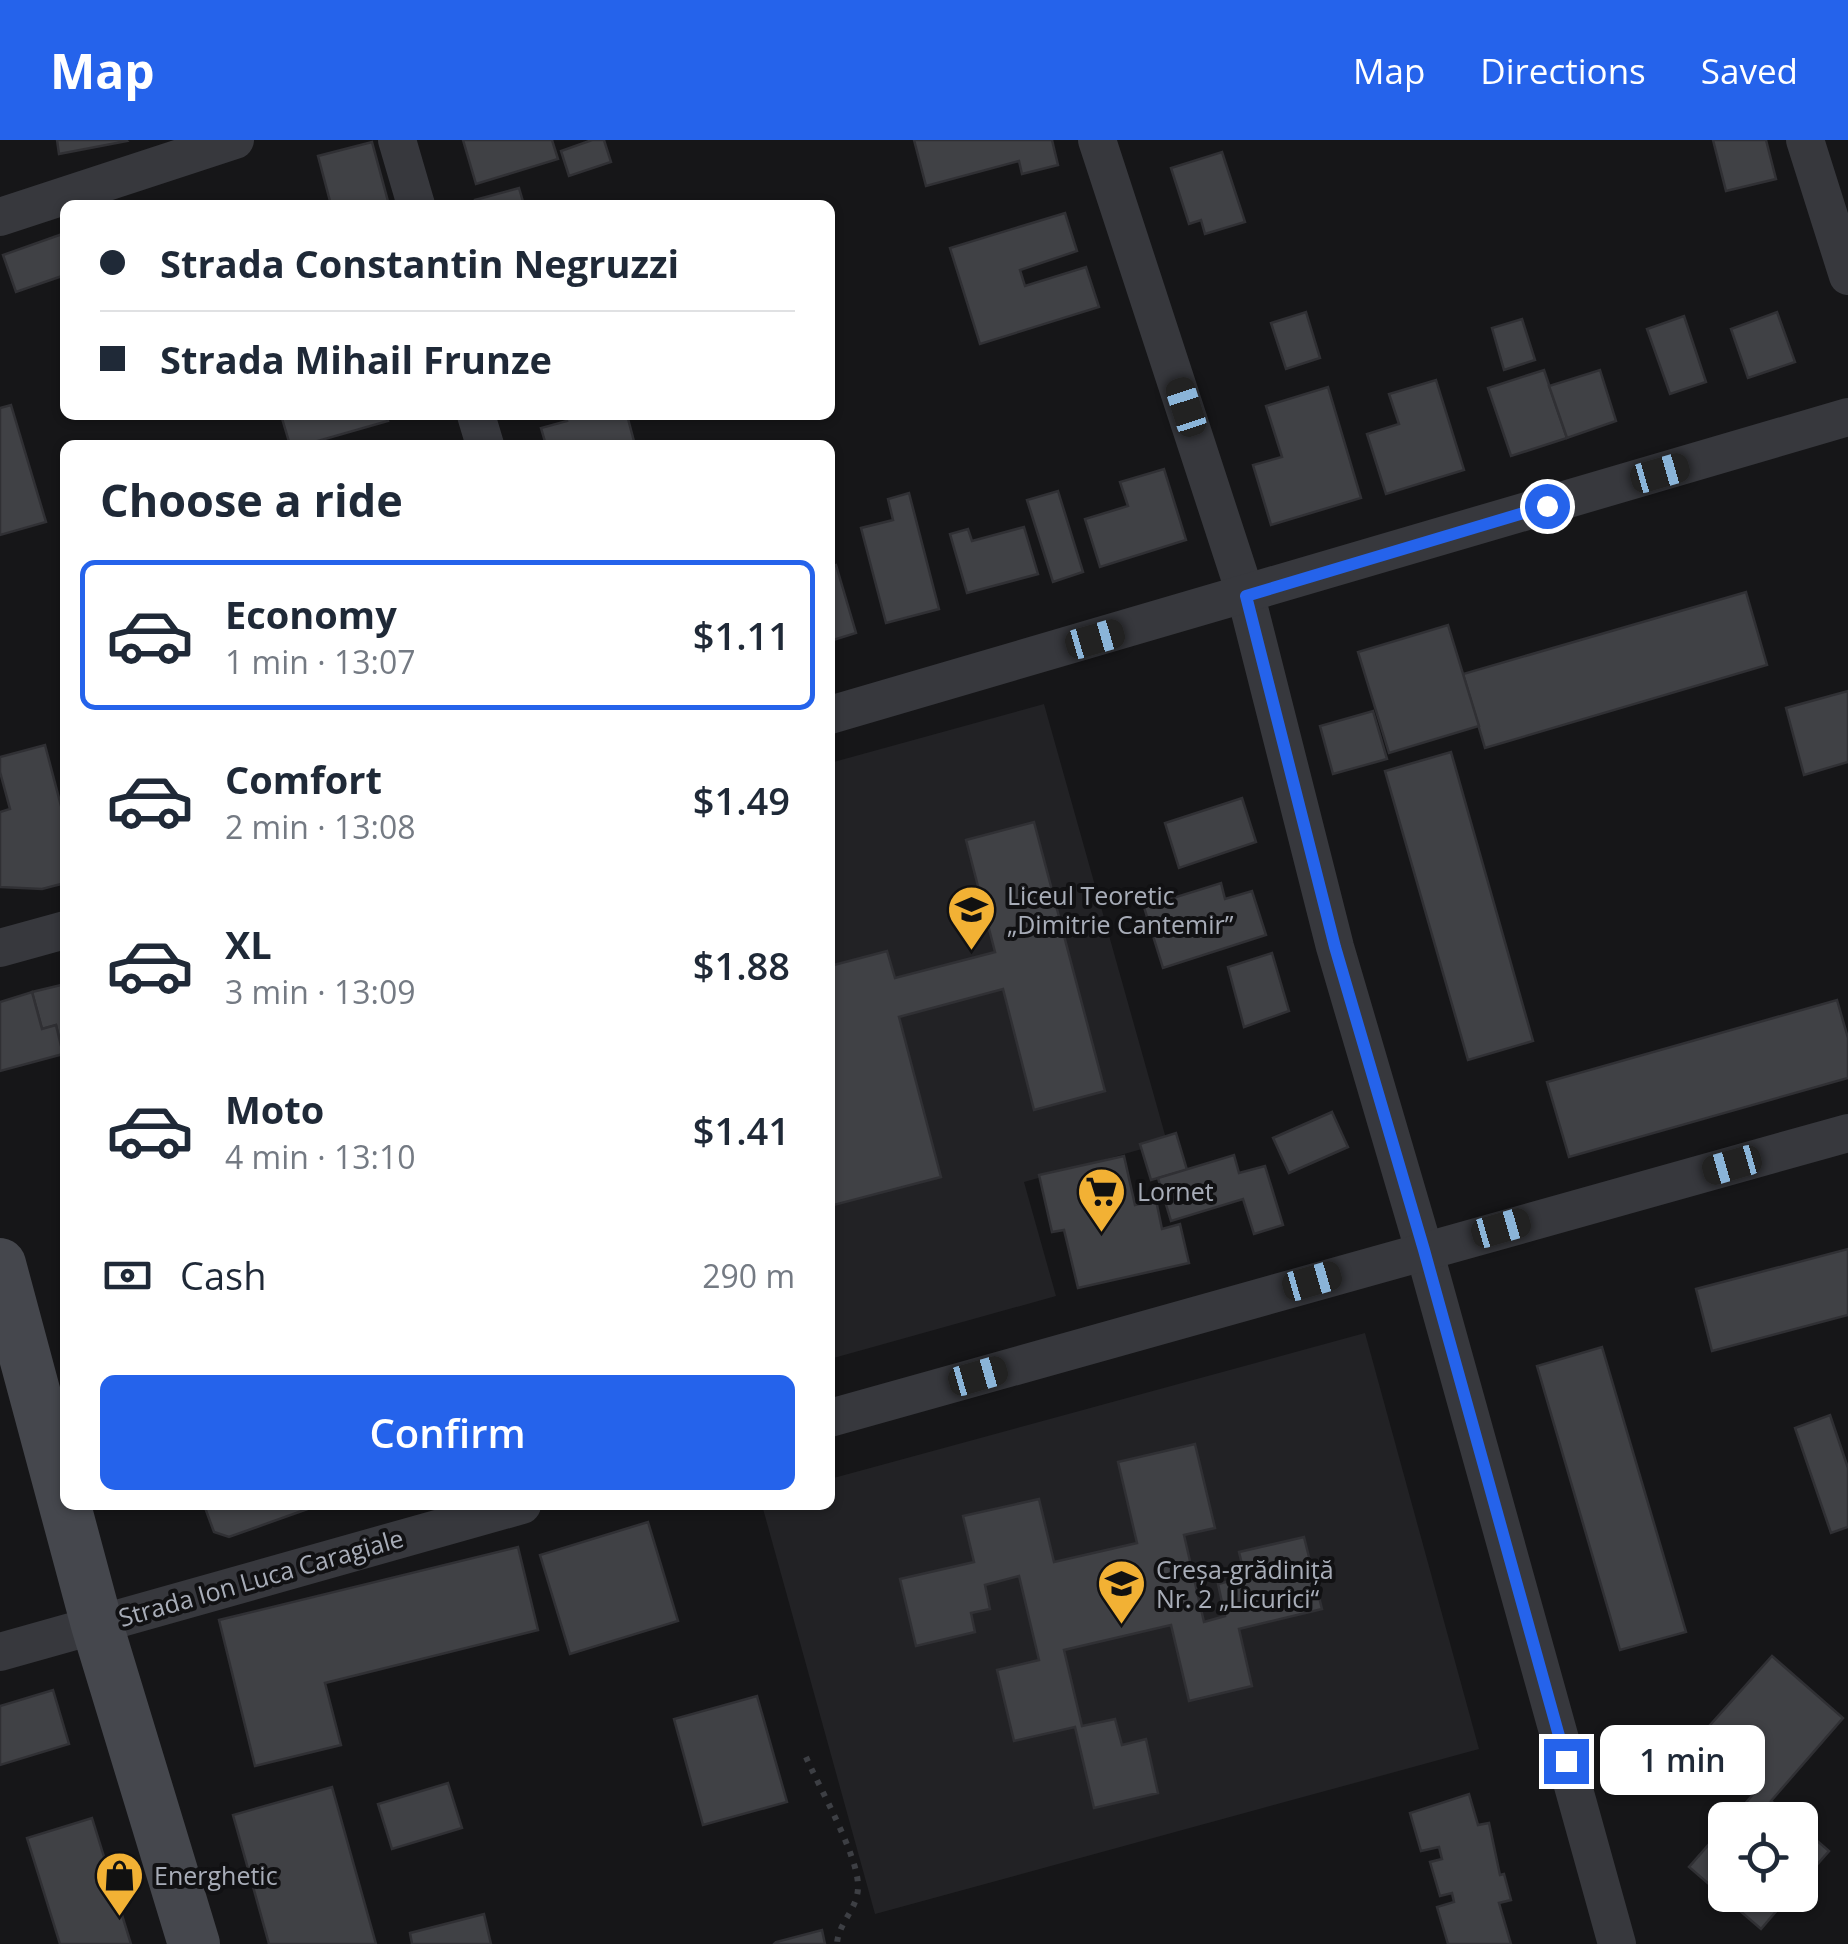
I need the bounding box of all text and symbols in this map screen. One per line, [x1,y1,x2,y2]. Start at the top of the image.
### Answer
text: Map [50,38,155,103]
text: Map [1353,47,1425,94]
text: Directions [1480,47,1646,94]
text: Saved [1701,47,1798,94]
text: Strada Constantin Negruzzi [160,237,679,289]
text: Strada Mihail Frunze [160,333,552,385]
car [1162,374,1210,440]
car [1627,450,1693,496]
text: Choose a ride [100,469,403,530]
route start [1525,484,1570,529]
text: Economy [225,588,397,640]
icon: car [105,590,195,680]
text: $1.11 [693,609,790,661]
car [1062,616,1128,662]
text: 1 min · 13:07 [225,640,416,683]
text: Comfort [225,753,382,805]
icon: car [105,755,195,845]
text: $1.49 [693,774,790,826]
text: 2 min · 13:08 [225,805,416,848]
place label: Liceul Teoretic „Dimitrie Cantemir” [1007,878,1234,941]
school or university icon: Liceul Teoretic „Dimitrie Cantemir” [946,884,998,952]
text: XL [225,918,272,970]
icon: car [105,920,195,1010]
text: $1.88 [693,939,790,991]
text: 3 min · 13:09 [225,970,416,1013]
text: Moto [225,1083,324,1135]
icon: car [105,1085,195,1175]
text: $1.41 [693,1104,790,1156]
text: 4 min · 13:10 [225,1135,416,1178]
car [1699,1142,1765,1188]
supermarket icon: Lornet [1076,1166,1128,1234]
place label: Lornet [1137,1174,1214,1208]
car [1468,1205,1534,1251]
icon: cash [100,1248,155,1303]
text: Cash [180,1249,266,1301]
text: 290 m [702,1254,795,1297]
car [1279,1258,1345,1304]
car [945,1353,1011,1399]
button: Confirm [100,1375,795,1490]
street label: Strada Ion Luca Caragiale [114,1520,407,1634]
place label: Creșa-grădiniță Nr. 2 „Licurici“ [1156,1552,1334,1615]
school or university icon: Creșa-grădiniță Nr. 2 „Licurici“ [1095,1558,1147,1626]
callout: 1 min [1601,1726,1766,1796]
text: 1 min [1639,1738,1726,1781]
route end [1544,1739,1589,1784]
map controls [1708,1802,1818,1912]
button: locate [1708,1802,1818,1912]
shop icon: Energhetic [93,1850,145,1918]
place label: Energhetic [154,1858,278,1892]

